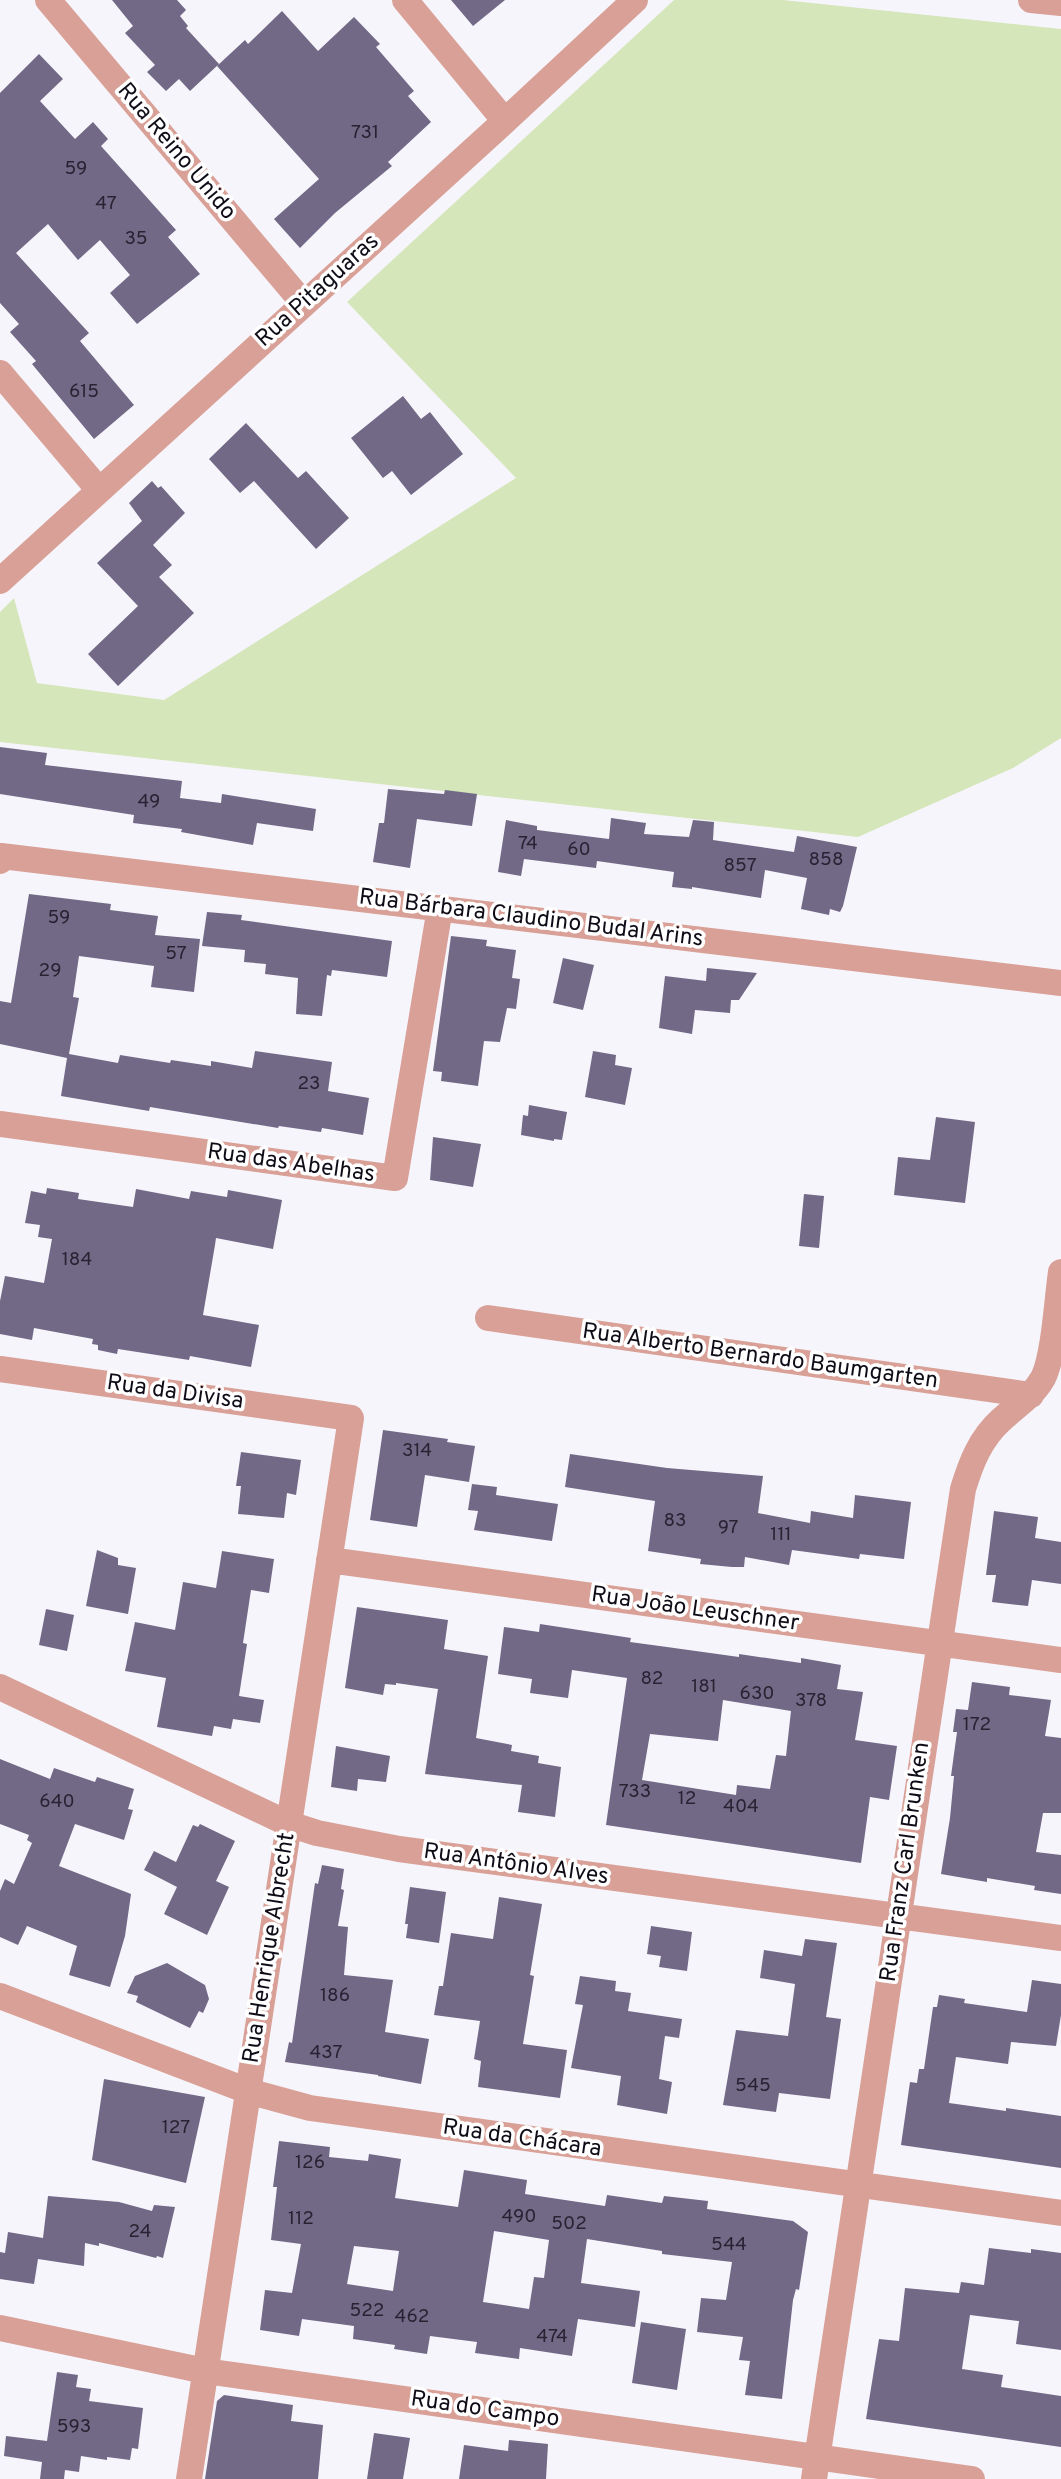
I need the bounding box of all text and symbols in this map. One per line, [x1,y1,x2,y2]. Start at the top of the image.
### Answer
street label: Rua Reino Unido [110,77,242,227]
house number: 731 [351,121,379,145]
house number: 59 [65,157,87,181]
house number: 47 [95,192,117,216]
house number: 35 [124,227,148,251]
street label: Rua Pitaguaras [250,228,386,354]
house number: 615 [69,380,99,404]
house number: 49 [138,790,160,814]
house number: 74 [518,832,538,856]
house number: 60 [567,838,591,862]
house number: 858 [808,848,844,872]
house number: 857 [723,854,757,878]
street label: Rua Bárbara Claudino Budal Arins [357,883,705,955]
house number: 59 [48,906,70,930]
house number: 57 [165,942,187,966]
house number: 29 [39,959,61,983]
house number: 23 [297,1072,321,1096]
street label: Rua das Abelhas [205,1138,377,1190]
house number: 184 [62,1248,92,1272]
street label: Rua Alberto Bernardo Baumgarten [580,1318,940,1396]
street label: Rua da Divisa [105,1369,245,1417]
house number: 314 [402,1439,432,1463]
house number: 83 [663,1509,687,1533]
house number: 97 [718,1516,738,1540]
house number: 111 [770,1523,792,1547]
street label: Rua João Leuschner [589,1581,801,1639]
house number: 82 [641,1667,663,1691]
house number: 181 [691,1675,717,1699]
house number: 630 [740,1682,774,1706]
house number: 378 [795,1689,827,1713]
house number: 172 [963,1713,991,1737]
street label: Rua Franz Carl Brunken [875,1740,937,1984]
house number: 733 [619,1780,651,1804]
house number: 12 [678,1787,696,1811]
house number: 640 [39,1790,75,1814]
house number: 404 [723,1795,759,1819]
street label: Rua Henrique Albrecht [237,1831,303,2065]
street label: Rua Antônio Alves [422,1838,610,1892]
house number: 186 [320,1984,350,2008]
house number: 437 [310,2041,343,2065]
house number: 545 [735,2074,771,2098]
street label: Rua da Chácara [441,2113,603,2165]
house number: 127 [162,2116,190,2140]
house number: 126 [295,2151,325,2175]
house number: 490 [502,2205,536,2229]
house number: 112 [288,2207,314,2231]
house number: 502 [551,2212,587,2236]
house number: 24 [128,2220,152,2244]
house number: 544 [711,2233,747,2257]
house number: 522 [350,2299,384,2323]
house number: 462 [395,2305,429,2329]
house number: 474 [536,2325,568,2349]
street label: Rua do Campo [409,2385,561,2435]
house number: 593 [57,2415,91,2439]

